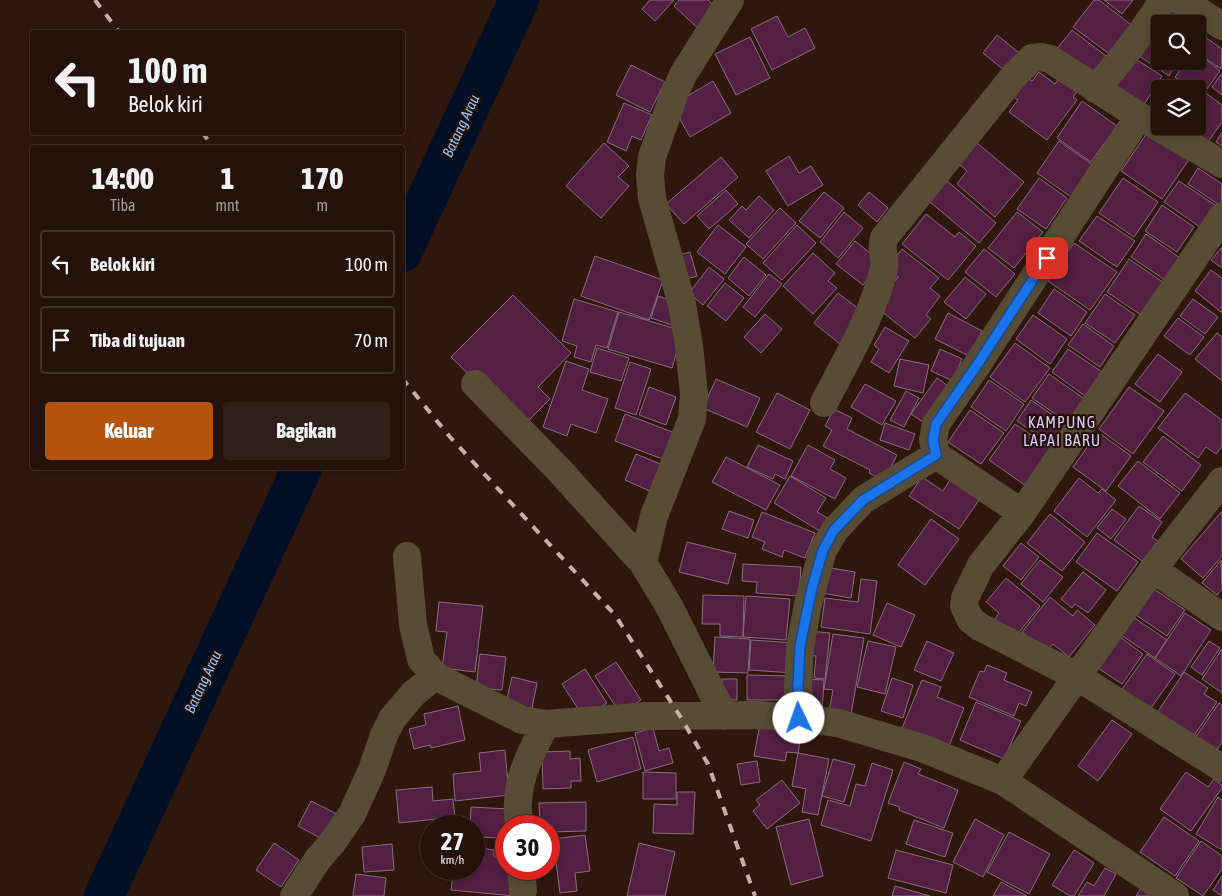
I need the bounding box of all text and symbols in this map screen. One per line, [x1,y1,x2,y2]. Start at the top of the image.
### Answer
map controls [1151,15,1206,135]
button: search [1151,15,1206,70]
icon: left [45,50,110,115]
text: 100 m [128,50,207,90]
button: layers [1151,80,1206,135]
text: Belok kiri [128,91,203,117]
water label: Batang Arau [439,92,482,160]
text: 14:00 [92,161,154,195]
text: 1 [220,161,235,195]
text: 170 [301,161,343,195]
text: Tiba [110,196,135,214]
text: mnt [216,196,239,214]
text: m [316,196,328,214]
pin [1026,237,1068,279]
icon: arrive [1033,244,1061,272]
icon: left [47,250,75,278]
text: Belok kiri [90,253,155,275]
text: 100 m [345,253,388,275]
icon: arrive [47,326,75,354]
text: Tiba di tujuan [90,329,185,351]
text: 70 m [354,329,388,351]
button: Keluar [45,402,213,460]
button: Bagikan [223,402,390,460]
district label: KAMPUNG LAPAI BARU [1023,413,1101,449]
water label: Batang Arau [181,648,224,716]
position arrow [772,691,824,743]
speed limit sign: 30 [495,815,560,880]
text: 27 [441,827,464,855]
text: km/h [441,853,464,867]

